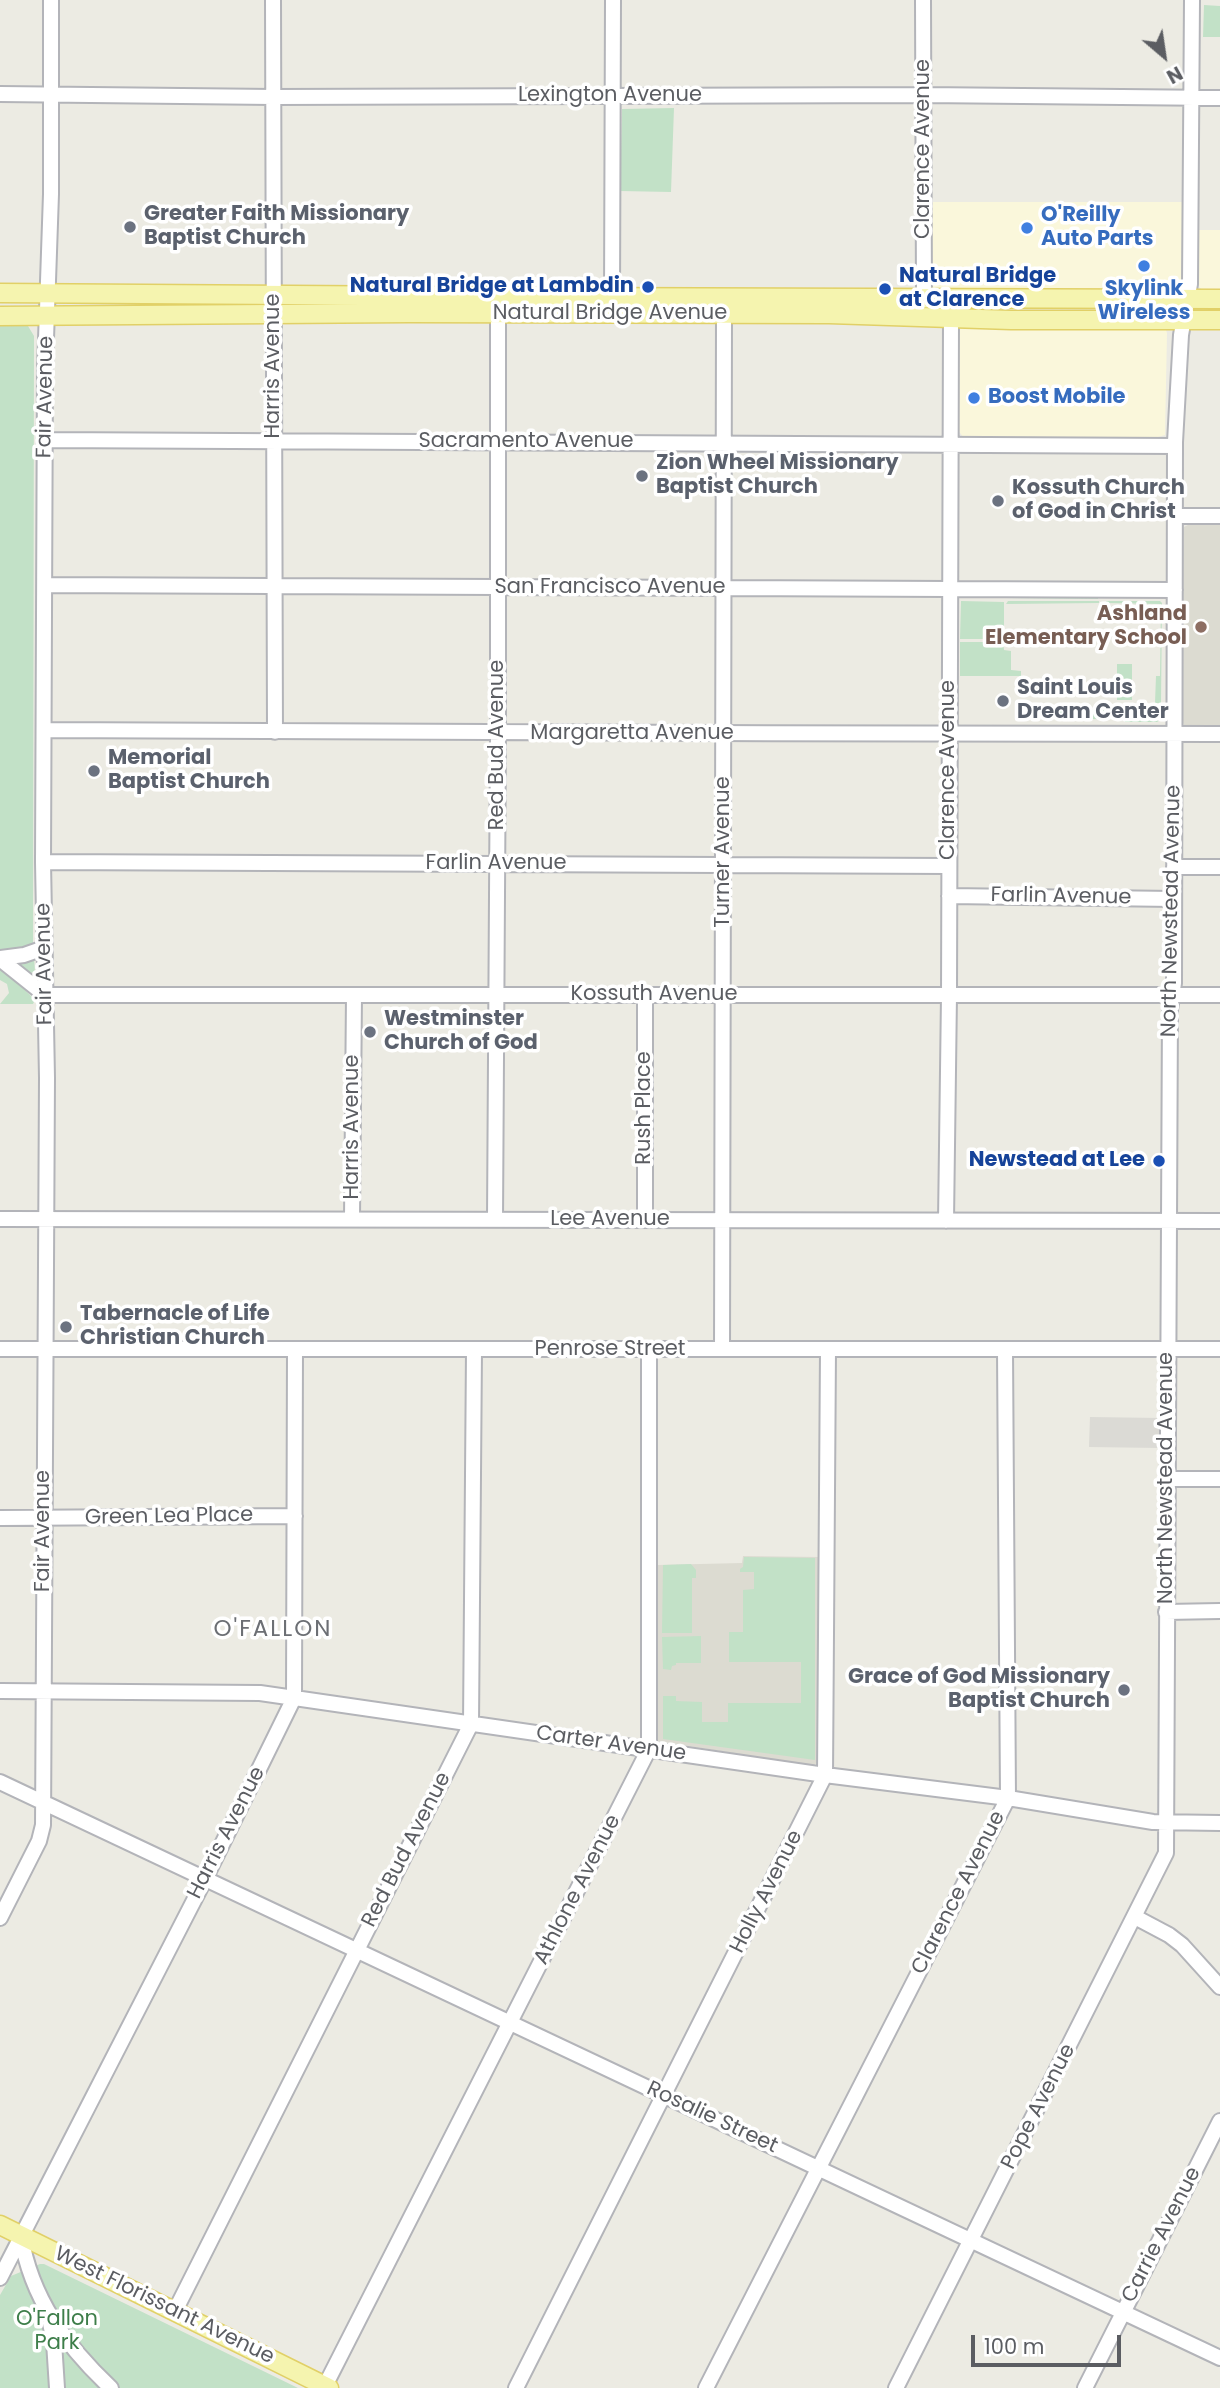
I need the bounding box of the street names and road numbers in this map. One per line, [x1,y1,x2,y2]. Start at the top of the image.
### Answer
street label: Clarence Avenue [911,59,937,239]
street label: Lexington Avenue [518,83,702,109]
street label: Harris Avenue [261,294,287,438]
street label: Natural Bridge Avenue [493,301,727,327]
street label: Fair Avenue [32,336,60,458]
street label: Sacramento Avenue [419,429,633,455]
street label: San Francisco Avenue [494,575,726,601]
street label: Red Bud Avenue [485,660,511,830]
street label: Clarence Avenue [936,680,962,860]
street label: Margaretta Avenue [530,721,734,747]
street label: Turner Avenue [711,776,737,928]
street label: North Newstead Avenue [1157,785,1187,1037]
street label: Farlin Avenue [426,851,566,877]
street label: Farlin Avenue [990,883,1132,911]
street label: Fair Avenue [31,903,59,1025]
street label: Kossuth Avenue [571,982,737,1008]
street label: Rush Place [632,1051,658,1165]
street label: Harris Avenue [340,1055,366,1199]
street label: Lee Avenue [550,1207,670,1233]
street label: Penrose Street [535,1337,685,1363]
street label: North Newstead Avenue [1154,1352,1180,1604]
street label: Fair Avenue [31,1470,57,1592]
street label: Green Lea Place [85,1503,253,1531]
street label: Carter Avenue [534,1721,688,1767]
street label: Harris Avenue [183,1763,271,1903]
street label: Red Bud Avenue [357,1768,457,1932]
street label: Clarence Avenue [907,1807,1011,1979]
street label: Athlone Avenue [529,1811,627,1969]
street label: Holly Avenue [725,1826,809,1958]
street label: Pope Avenue [997,2040,1081,2174]
street label: Rosalie Street [642,2077,782,2159]
street label: Carrie Avenue [1117,2163,1207,2307]
street label: West Florissant Avenue [50,2242,278,2370]

